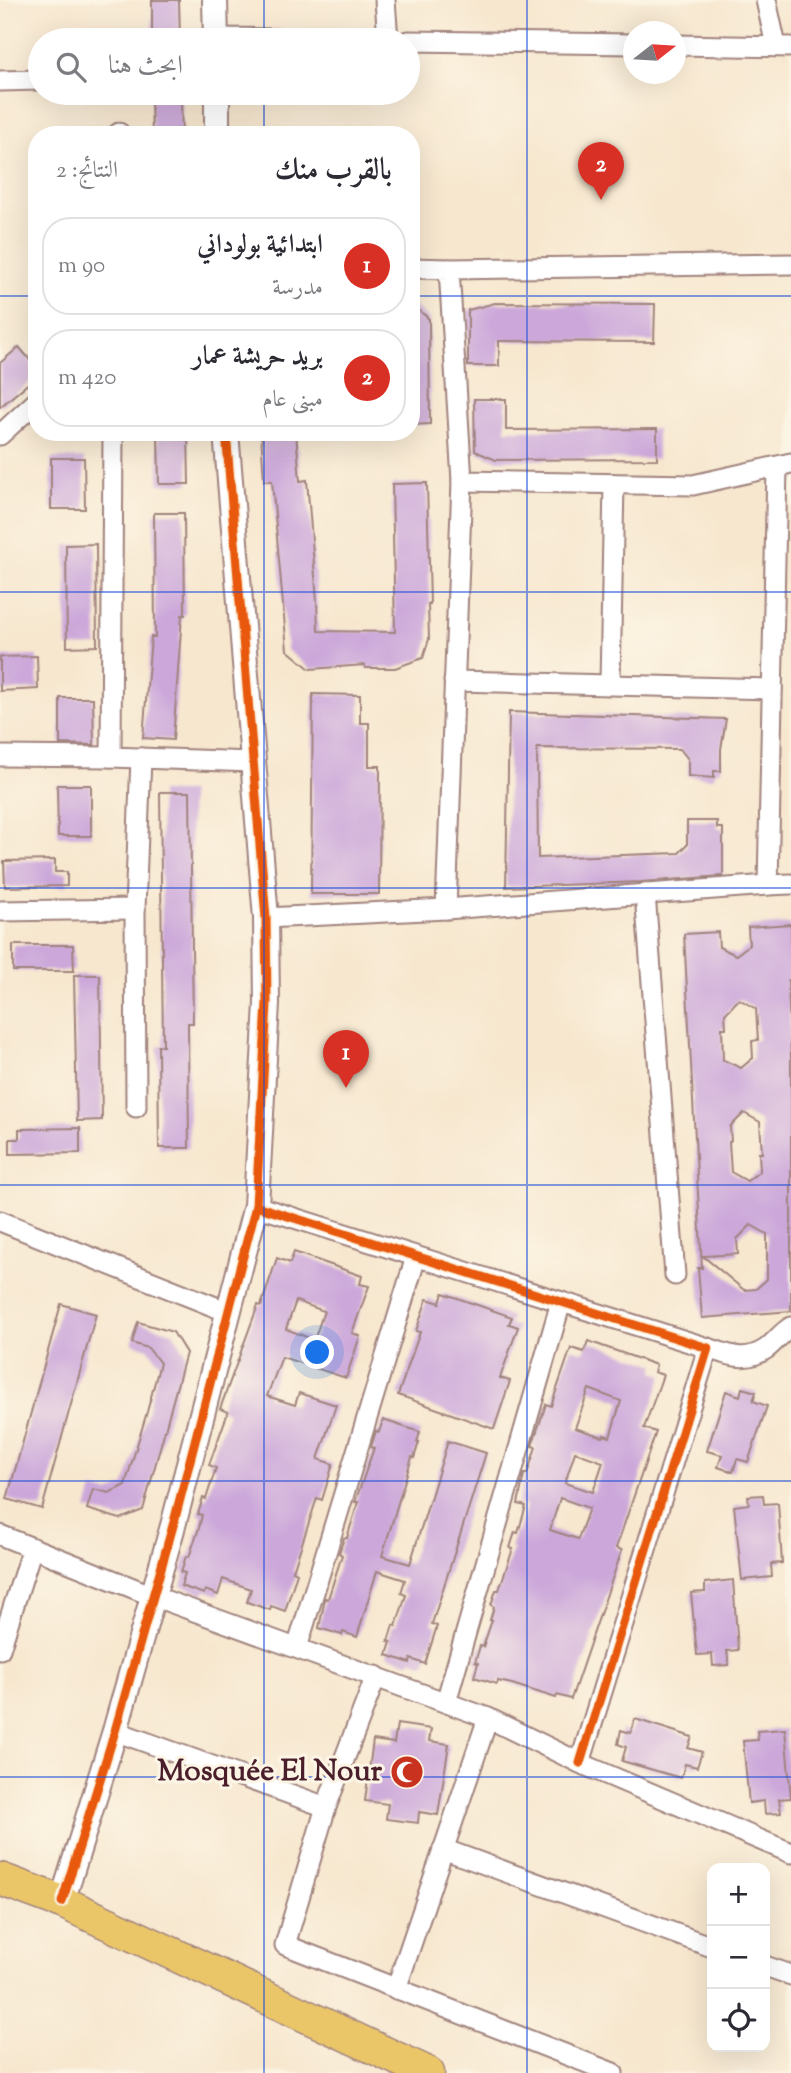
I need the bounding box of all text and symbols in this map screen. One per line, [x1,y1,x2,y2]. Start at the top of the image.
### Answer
north arrow [623,21,686,84]
search box [28,28,420,105]
icon: search [52,48,90,86]
text: ابحث هنا [108,48,183,85]
pin: 2 [578,142,624,200]
text: بالقرب منك [275,150,392,193]
text: النتائج: 2 [56,155,118,188]
text: ابتدائية بولوداني [197,227,323,264]
text: 90 m [58,250,105,283]
text: 1 [363,250,371,283]
text: مدرسة [272,272,323,305]
text: بريد حريشة عمار [192,339,323,376]
text: 420 m [58,362,116,395]
text: 2 [362,362,372,395]
text: مبنى عام [262,384,323,417]
pin: 1 [323,1030,369,1088]
your location [300,1335,334,1369]
place label: Mosquée El Nour [157,1751,383,1794]
mosque icon: Mosquée El Nour [388,1753,426,1791]
map controls [707,1863,770,2052]
button: + [707,1863,770,1926]
button: − [707,1926,770,1989]
button: locate [707,1989,770,2052]

